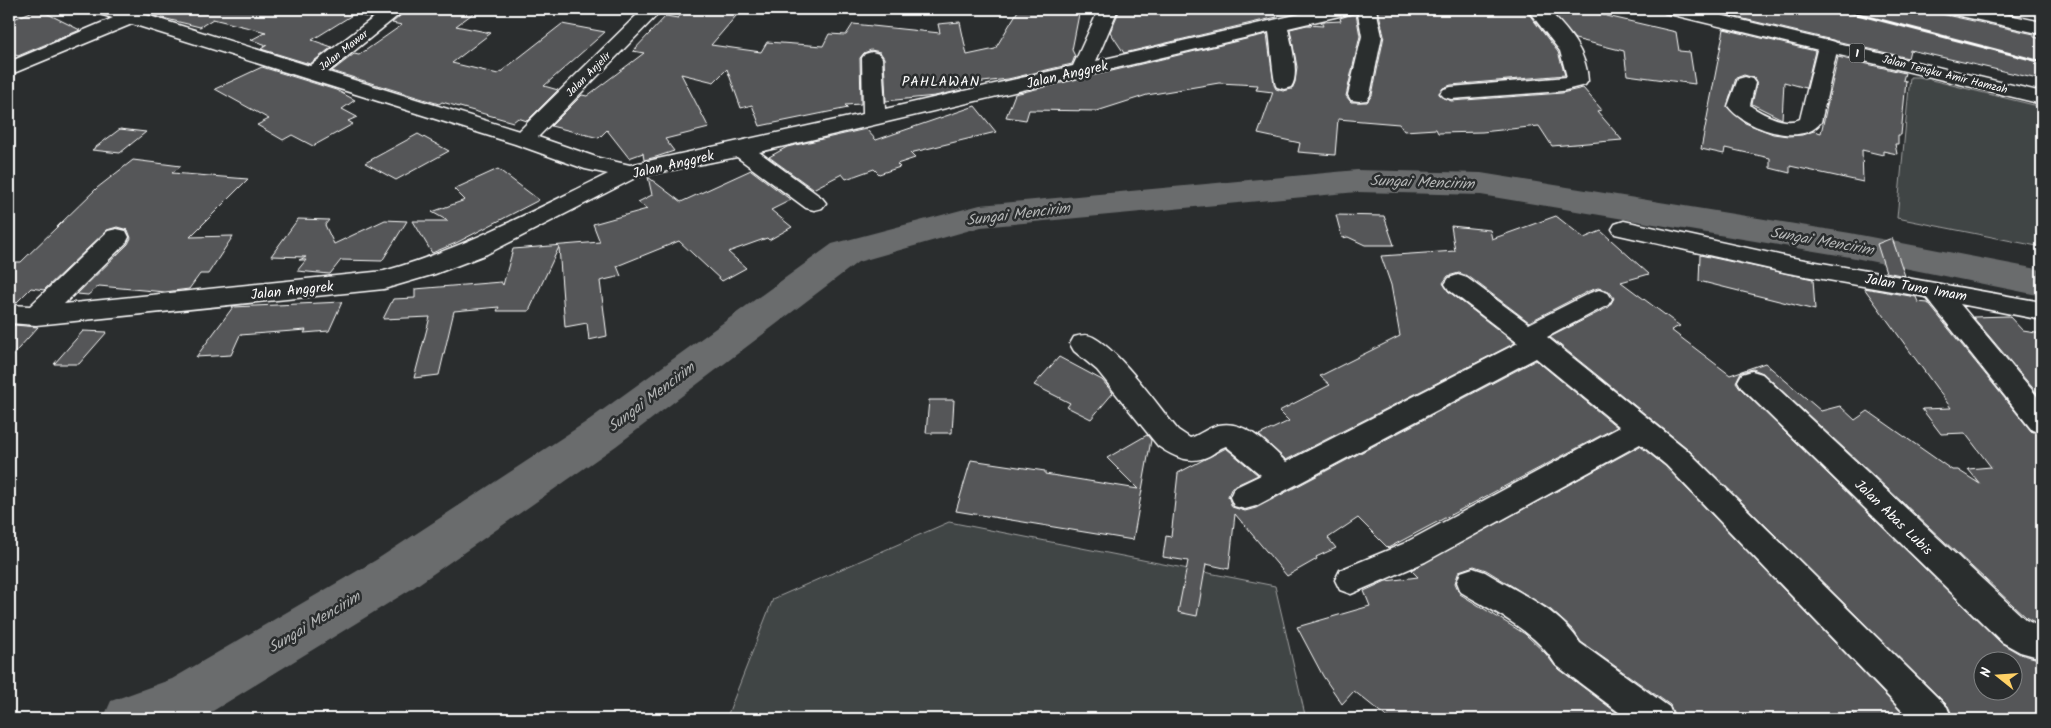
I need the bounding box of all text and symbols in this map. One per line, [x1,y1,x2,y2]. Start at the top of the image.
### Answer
street label: Jalan Mawar [315,25,373,76]
road number: 1 [1850,44,1864,62]
street label: Jalan Anjelir [562,47,616,101]
street label: Jalan Tengku Amir Hamzah [1880,51,2009,99]
street label: Jalan Anggrek [1024,55,1111,95]
district label: PAHLAWAN [902,71,980,93]
street label: Jalan Anggrek [630,145,717,185]
water label: Sungai Mencirim [1369,169,1476,197]
water label: Sungai Mencirim [965,197,1072,233]
water label: Sungai Mencirim [1768,221,1876,263]
street label: Jalan Tuna Imam [1863,268,1969,308]
street label: Jalan Anggrek [250,276,335,306]
water label: Sungai Mencirim [603,356,701,439]
street label: Jalan Abas Lubis [1849,475,1937,561]
water label: Sungai Mencirim [264,585,366,660]
north arrow [1974,650,2024,700]
text: N [1975,665,1998,680]

